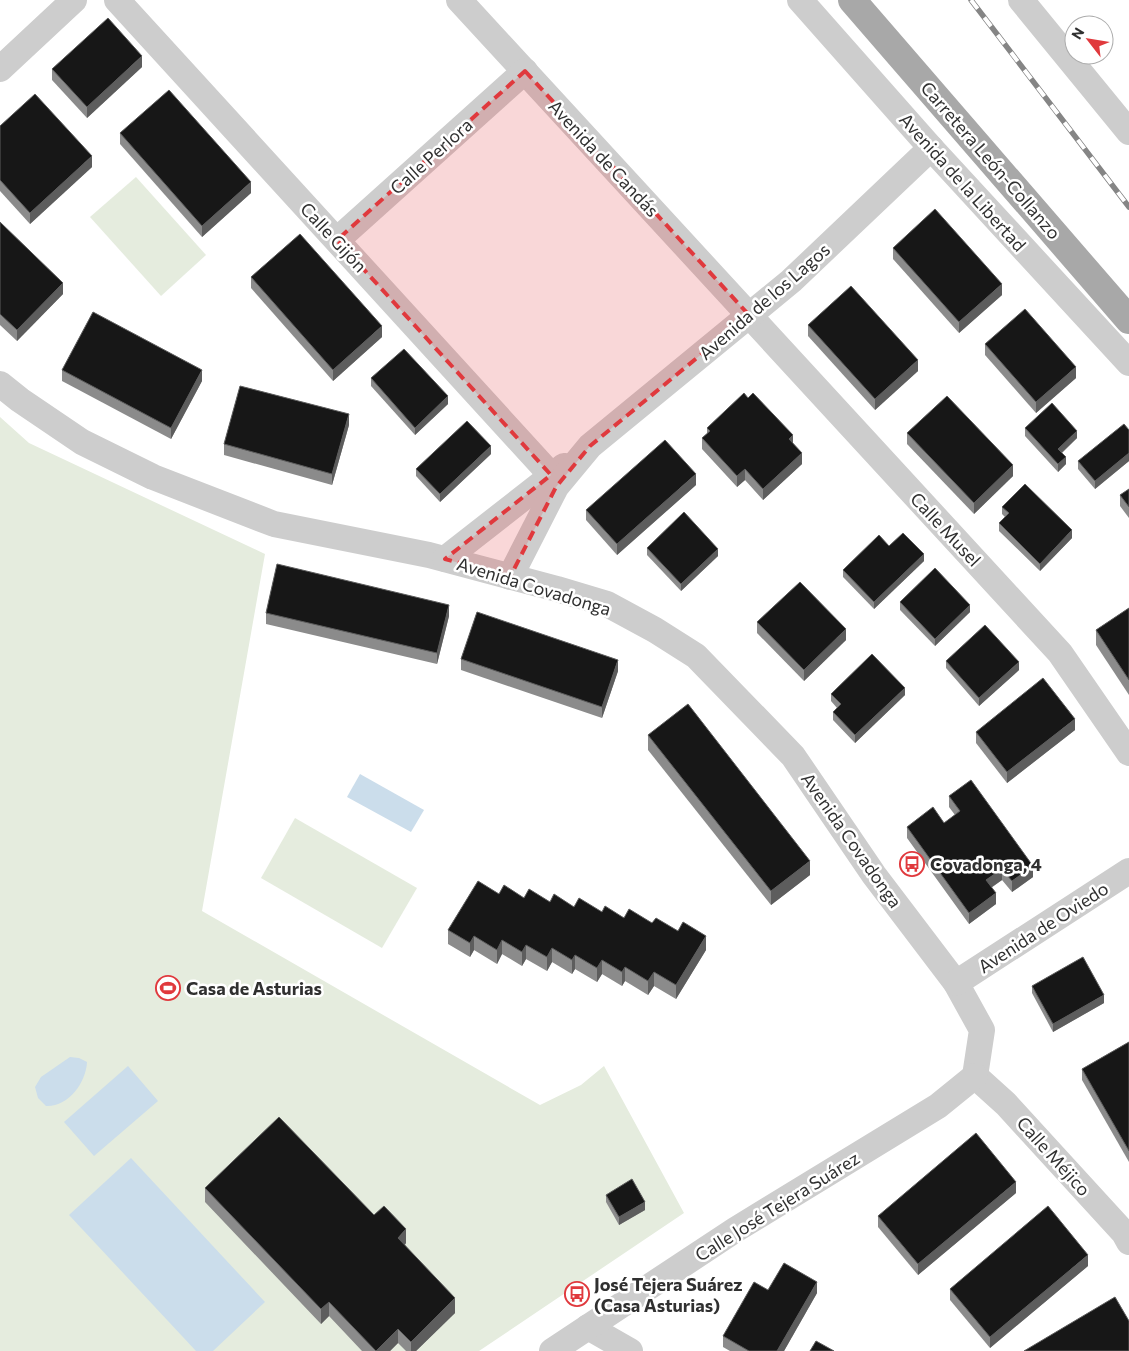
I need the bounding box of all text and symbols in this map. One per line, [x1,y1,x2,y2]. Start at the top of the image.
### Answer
north arrow [1064,15,1114,65]
text: N [1067,24,1087,42]
street label: Carretera León-Collanzo [916,77,1066,243]
street label: Avenida de Candás [544,95,664,221]
street label: Avenida de la Libertad [895,108,1031,256]
street label: Calle Perlora [385,113,477,199]
street label: Calle Gijón [296,198,372,276]
street label: Avenida de los Lagos [694,238,834,364]
street label: Calle Musel [906,487,986,571]
street label: Avenida Covadonga [454,552,614,620]
street label: Avenida Covadonga [797,768,907,912]
bus stop icon: Covadonga, 4 [899,851,925,877]
place label: Covadonga, 4 [930,853,1042,875]
street label: Avenida de Oviedo [974,877,1112,977]
sports icon: Casa de Asturias [155,975,181,1001]
place label: Casa de Asturias [186,977,322,999]
street label: Calle Méjico [1013,1112,1095,1200]
street label: Calle José Tejera Suárez [691,1146,863,1266]
place label: José Tejera Suárez (Casa Asturias) [594,1273,742,1316]
bus stop icon: José Tejera Suárez (Casa Asturias) [564,1281,590,1307]

